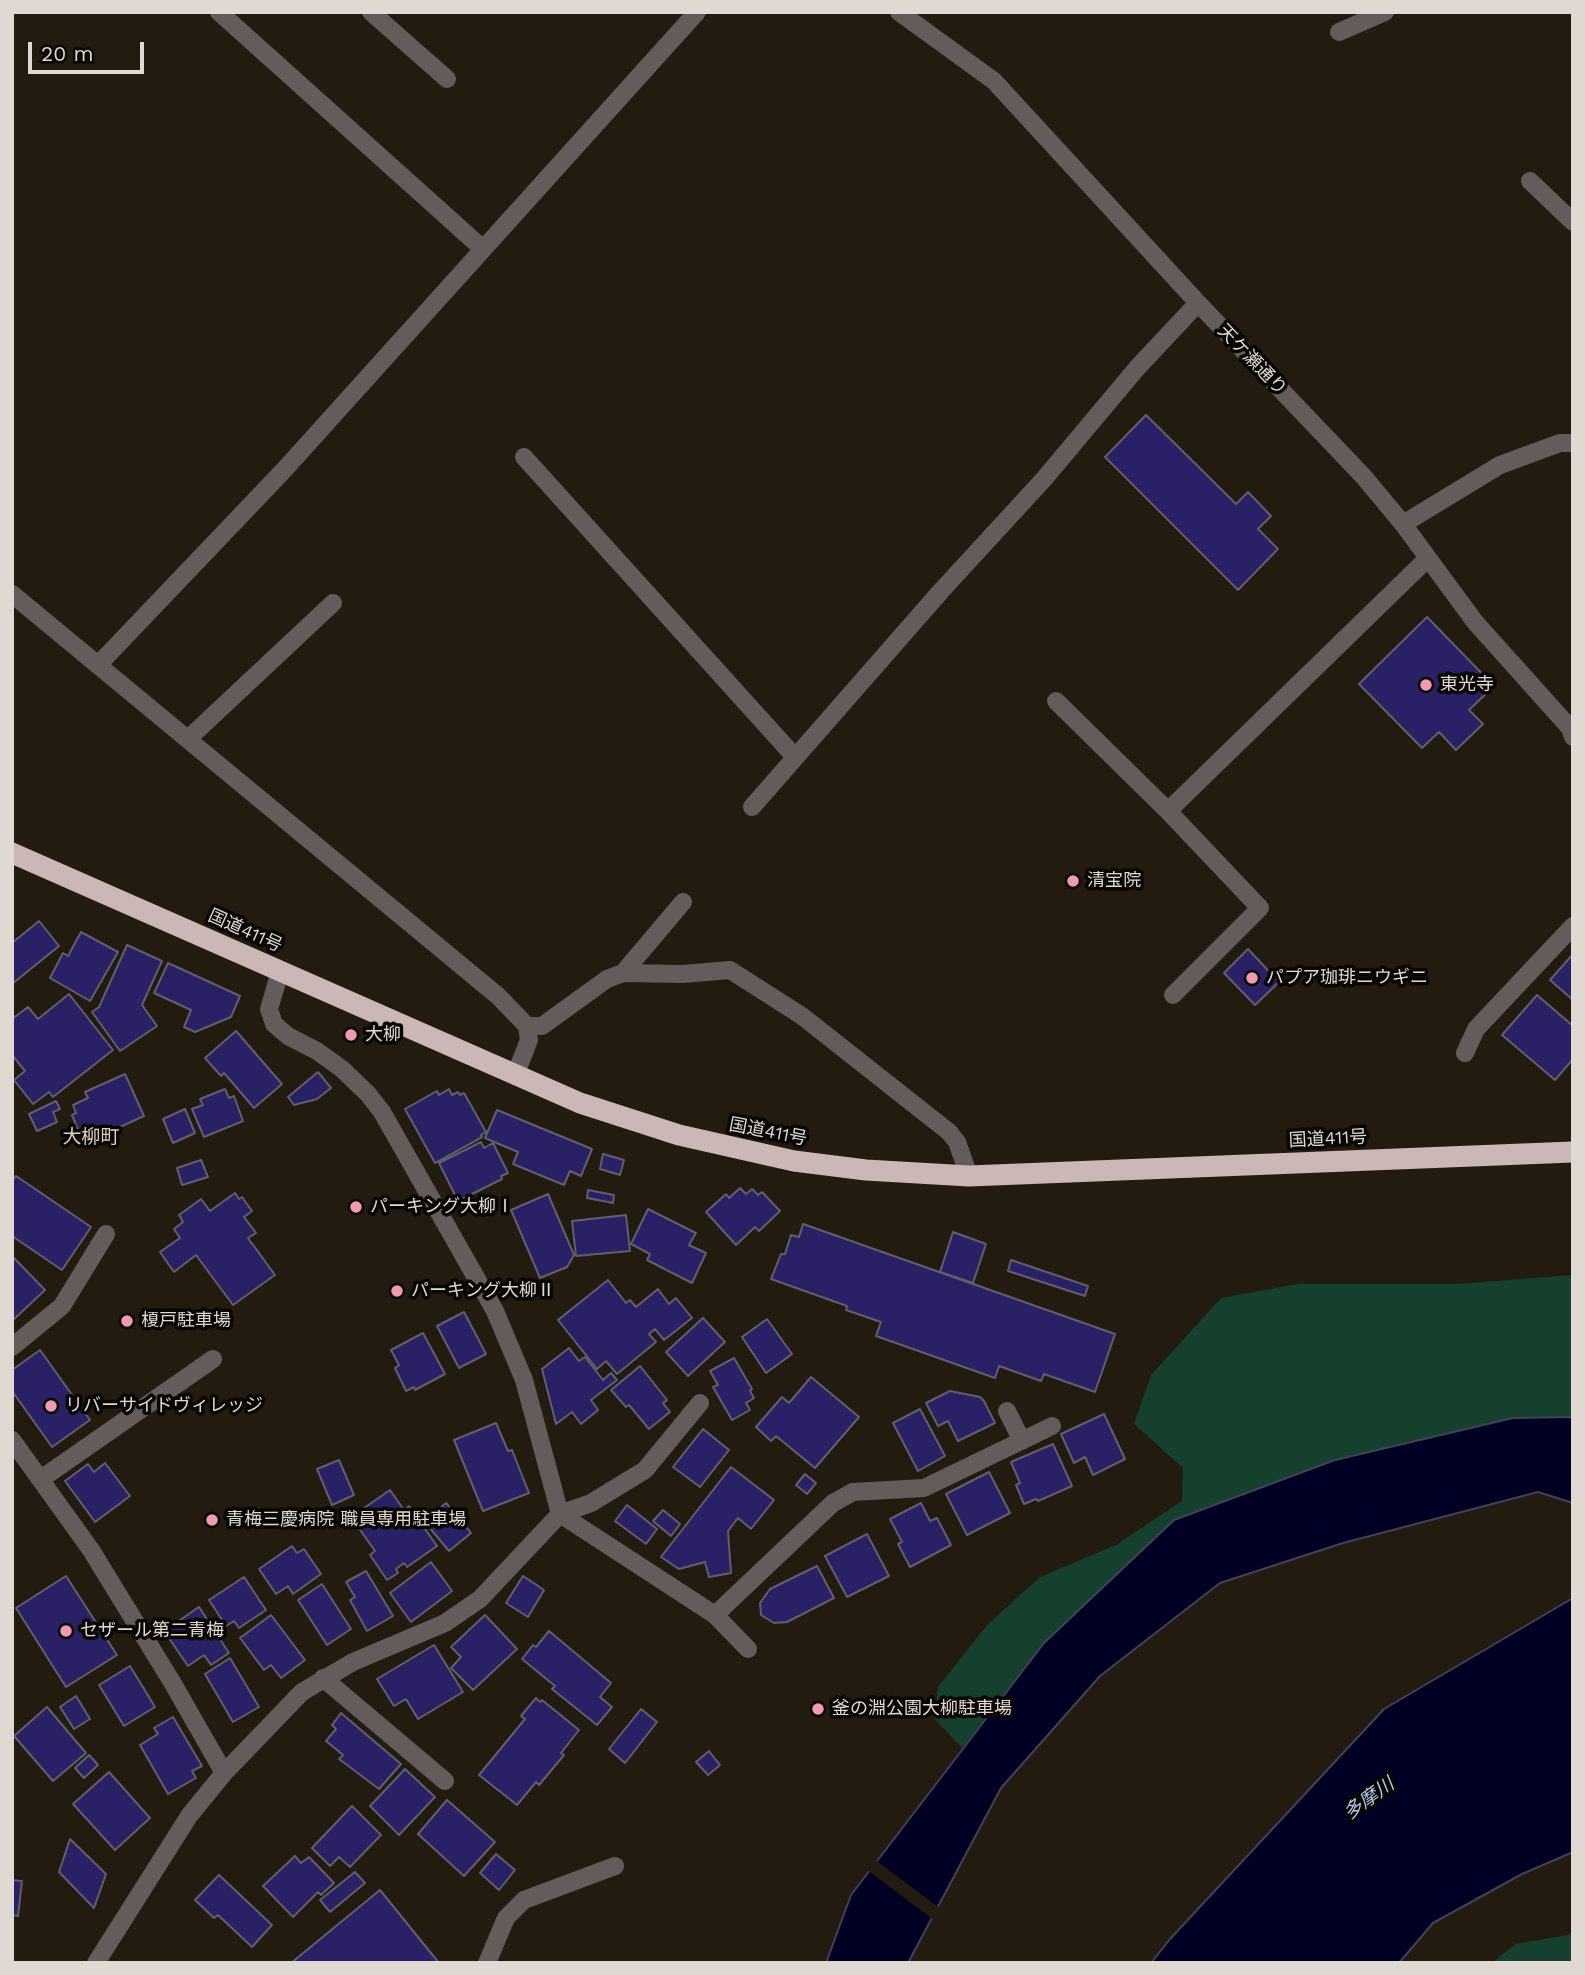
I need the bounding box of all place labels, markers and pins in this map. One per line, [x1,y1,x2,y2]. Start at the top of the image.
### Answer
place label: 東光寺 [1440,674,1494,696]
marker: 東光寺 [1418,677,1434,693]
place label: 清宝院 [1087,870,1141,892]
marker: 清宝院 [1065,873,1081,889]
place label: パプア珈琲ニウギニ [1266,967,1428,989]
marker: パプア珈琲ニウギニ [1244,970,1260,986]
place label: 大柳 [365,1024,401,1046]
marker: 大柳 [343,1027,359,1043]
place label: パーキング大柳Ⅰ [370,1196,514,1218]
marker: パーキング大柳Ⅰ [348,1199,364,1215]
place label: パーキング大柳Ⅱ [411,1280,555,1302]
marker: パーキング大柳Ⅱ [389,1283,405,1299]
place label: 榎戸駐車場 [141,1310,231,1332]
marker: 榎戸駐車場 [119,1313,135,1329]
place label: リバーサイドヴィレッジ [65,1395,263,1417]
marker: リバーサイドヴィレッジ [43,1398,59,1414]
place label: 青梅三慶病院 職員専用駐車場 [226,1509,466,1531]
marker: 青梅三慶病院 職員専用駐車場 [204,1512,220,1528]
place label: セザール第二青梅 [80,1620,224,1642]
marker: セザール第二青梅 [58,1623,74,1639]
place label: 釜の淵公園大柳駐車場 [832,1698,1012,1720]
marker: 釜の淵公園大柳駐車場 [810,1701,826,1717]

